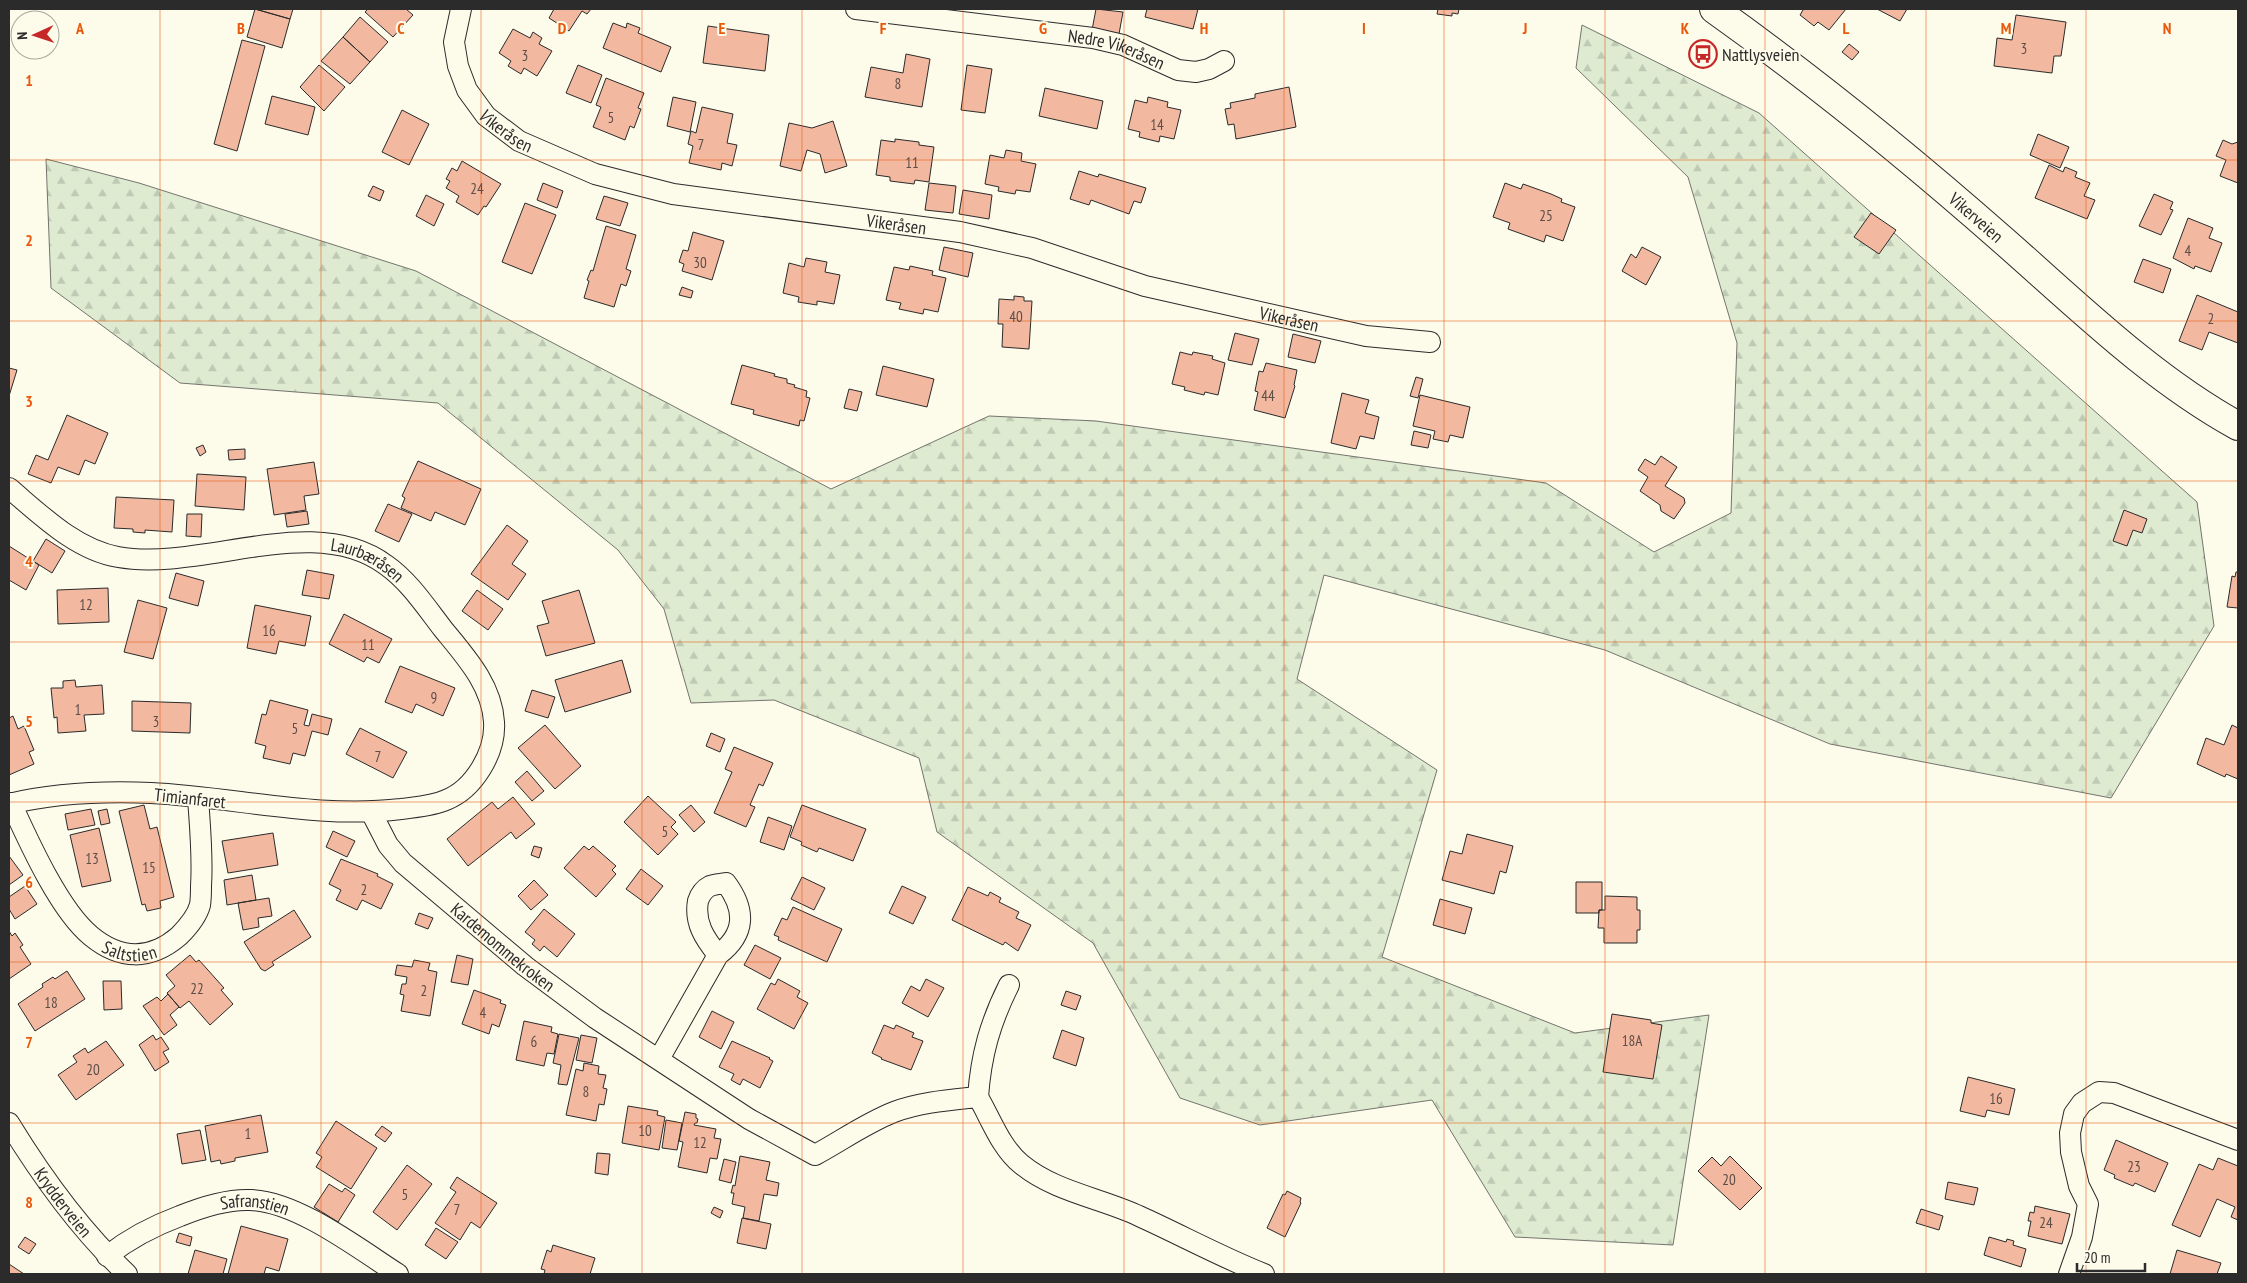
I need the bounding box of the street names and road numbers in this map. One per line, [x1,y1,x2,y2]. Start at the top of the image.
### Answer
street label: Nedre Vikeråsen [1067,24,1169,74]
street label: Vikeråsen [473,104,536,157]
street label: Vikerveien [1944,186,2009,247]
street label: Vikeråsen [864,208,928,239]
street label: Vikeråsen [1256,301,1321,336]
street label: Laurbæråsen [329,532,410,587]
street label: Timianfaret [153,783,227,813]
street label: Kardemommekroken [446,897,560,996]
street label: Saltstien [98,935,159,966]
street label: Krydderveien [29,1163,98,1242]
street label: Safranstien [218,1188,293,1220]

